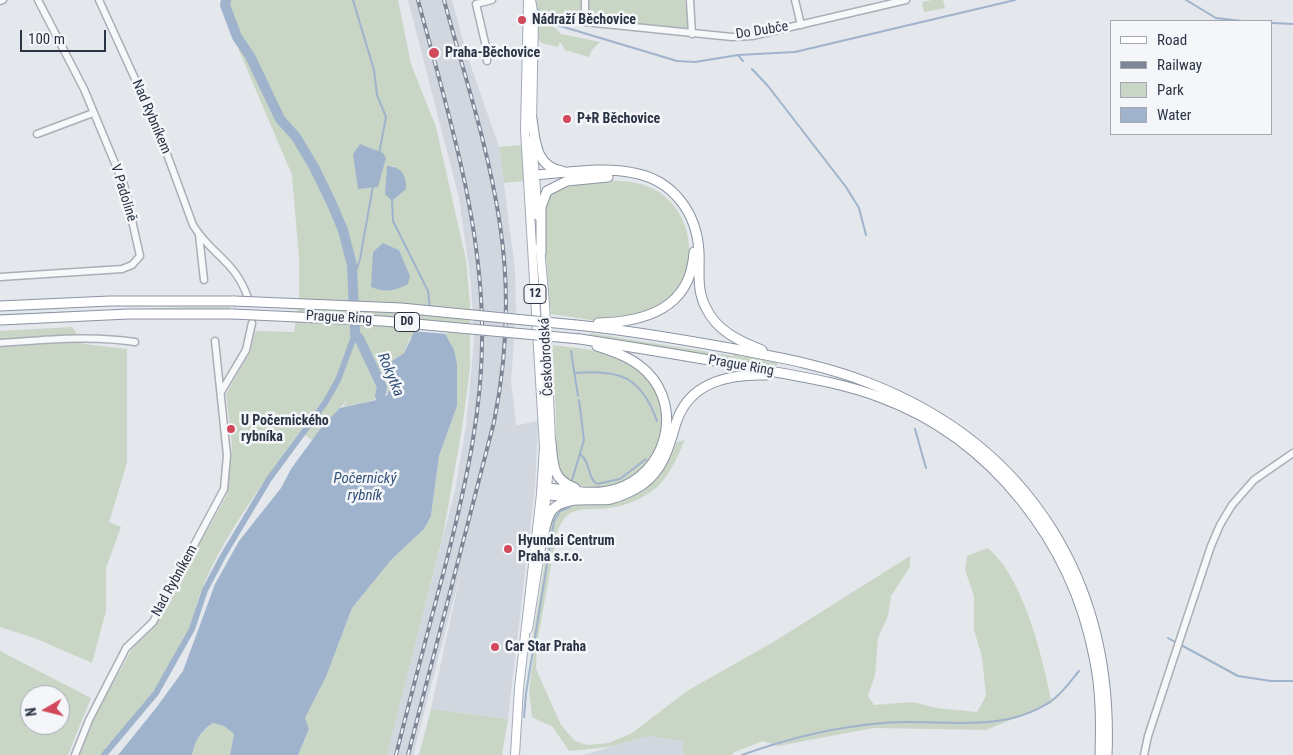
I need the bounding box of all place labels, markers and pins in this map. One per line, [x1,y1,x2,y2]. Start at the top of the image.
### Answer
place label: Nádraží Běchovice [532,12,636,28]
marker: Nádraží Běchovice [516,14,528,26]
place label: Praha-Běchovice [445,45,540,61]
marker: Praha-Běchovice [427,46,441,60]
place label: P+R Běchovice [577,111,660,127]
marker: P+R Běchovice [561,113,573,125]
place label: U Počernického rybníka [241,413,329,446]
marker: U Počernického rybníka [225,423,237,435]
place label: Hyundai Centrum Praha s.r.o. [518,533,615,566]
marker: Hyundai Centrum Praha s.r.o. [502,543,514,555]
place label: Car Star Praha [505,639,586,655]
marker: Car Star Praha [489,641,501,653]

